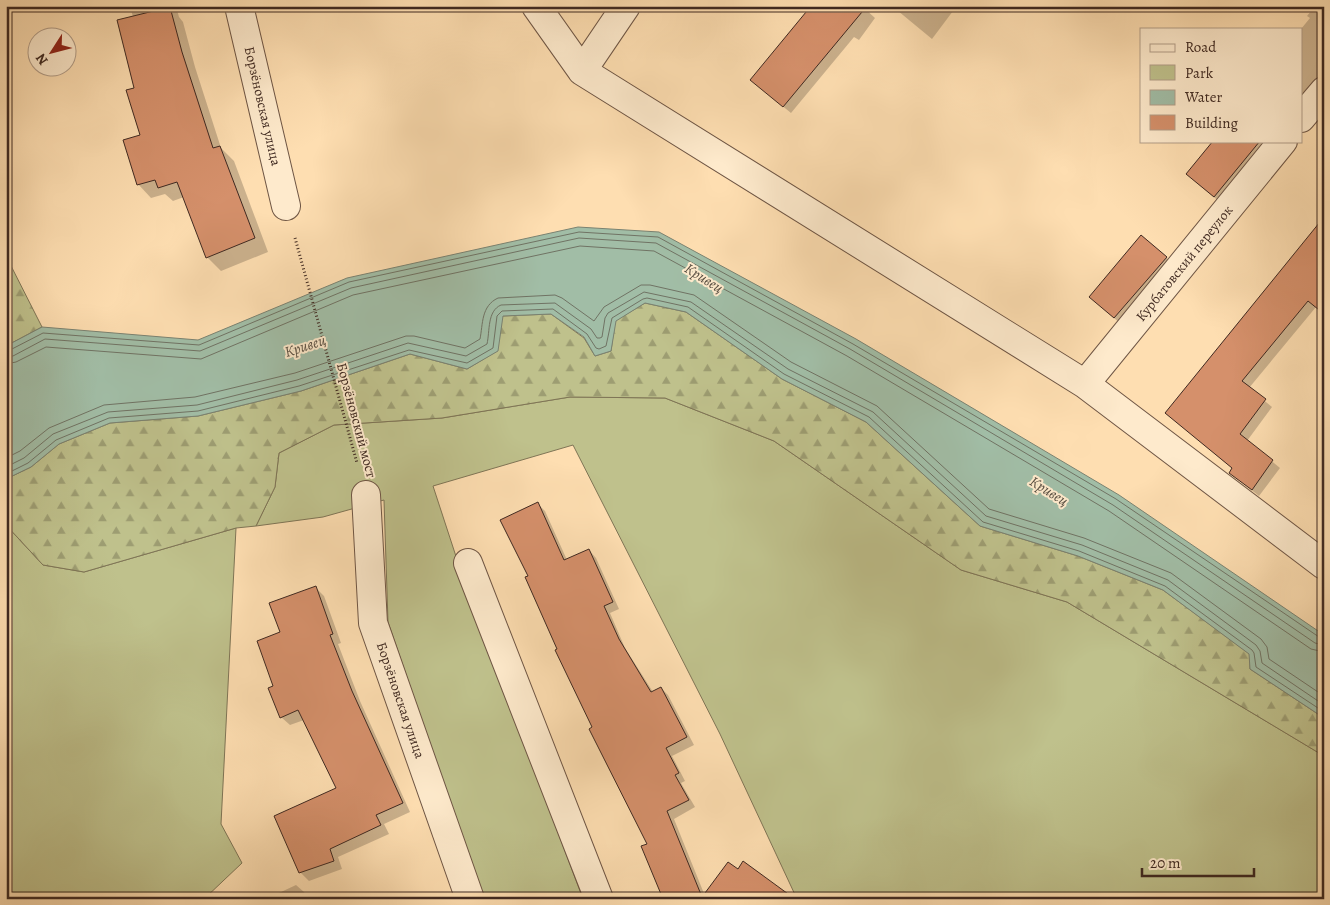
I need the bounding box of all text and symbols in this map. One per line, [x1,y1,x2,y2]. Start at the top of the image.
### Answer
north arrow [28,28,78,78]
legend [1140,28,1302,142]
text: Road [1185,37,1217,57]
street label: Борзёновская улица [240,45,286,168]
text: N [31,50,53,69]
text: Park [1185,63,1214,83]
text: Water [1184,87,1222,107]
text: Building [1185,113,1238,133]
street label: Курбатовский переулок [1132,201,1237,325]
water label: Кривец [681,258,728,298]
water label: Кривец [282,330,329,362]
street label: Борзёновский мост [332,361,381,480]
water label: Кривец [1026,471,1073,511]
street label: Борзёновская улица [372,639,430,761]
scale bar [1142,845,1255,877]
text: 20 m [1150,853,1181,873]

